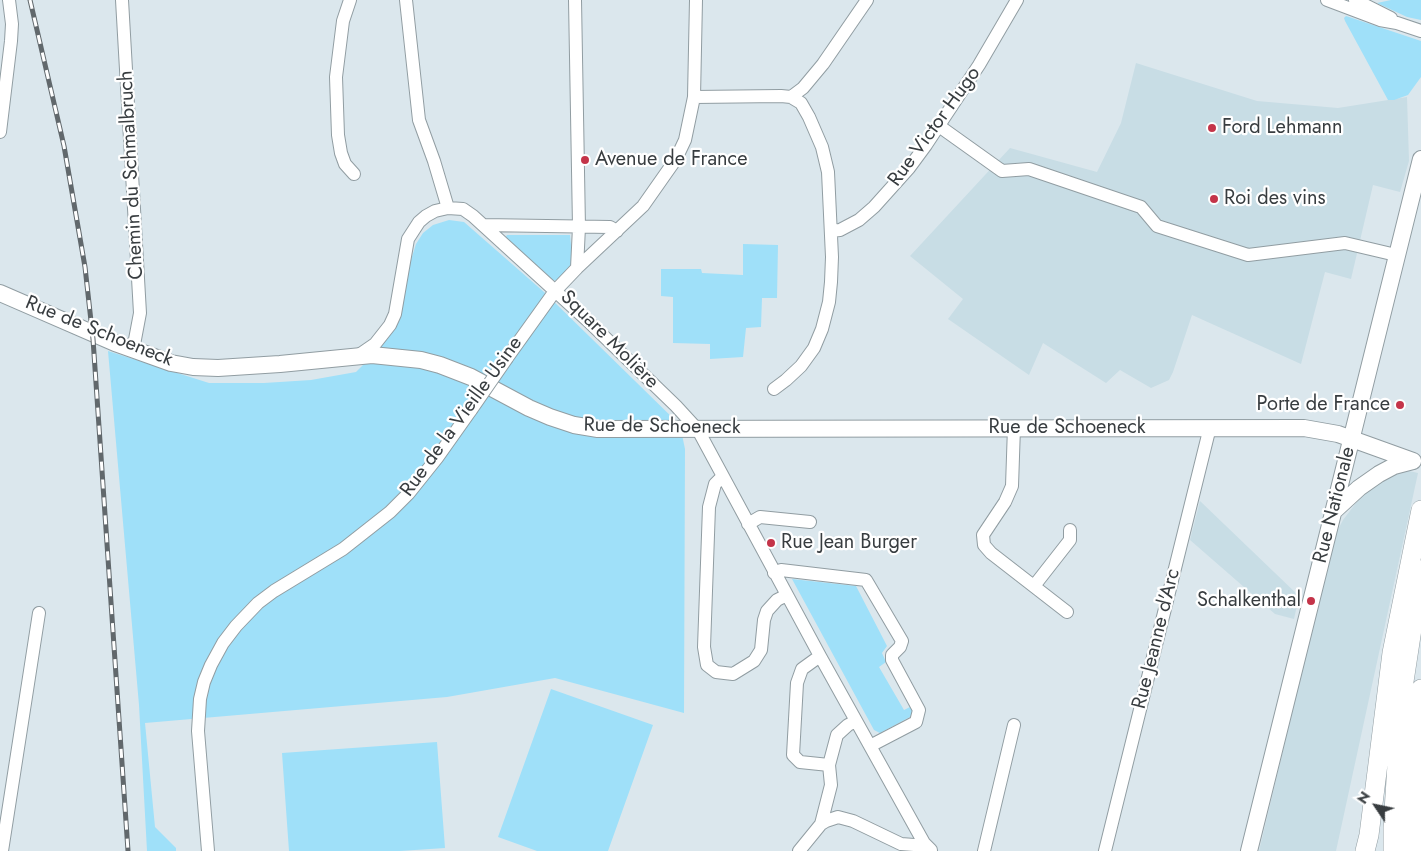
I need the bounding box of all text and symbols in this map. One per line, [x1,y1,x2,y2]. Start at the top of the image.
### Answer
street label: Rue Victor Hugo [884,63,986,191]
street label: Chemin du Schmalbruch [115,70,149,280]
place label: Ford Lehmann [1222,116,1343,140]
marker: Ford Lehmann [1206,122,1218,134]
place label: Avenue de France [595,148,747,172]
marker: Avenue de France [579,154,591,166]
place label: Roi des vins [1224,187,1326,211]
marker: Roi des vins [1208,193,1220,205]
street label: Square Molière [555,286,663,394]
street label: Rue de Schoeneck [22,291,176,373]
street label: Rue de la Vieille Usine [396,332,528,502]
place label: Porte de France [1257,393,1390,417]
marker: Porte de France [1394,399,1406,411]
street label: Rue de Schoeneck [583,414,741,440]
street label: Rue de Schoeneck [988,416,1146,440]
street label: Rue Nationale [1309,444,1361,566]
place label: Rue Jean Burger [781,531,917,555]
marker: Rue Jean Burger [765,537,777,549]
street label: Rue Jeanne d'Arc [1128,567,1186,711]
place label: Schalkenthal [1197,589,1301,613]
marker: Schalkenthal [1305,595,1317,607]
north arrow [1351,781,1401,831]
text: N [1352,787,1375,808]

